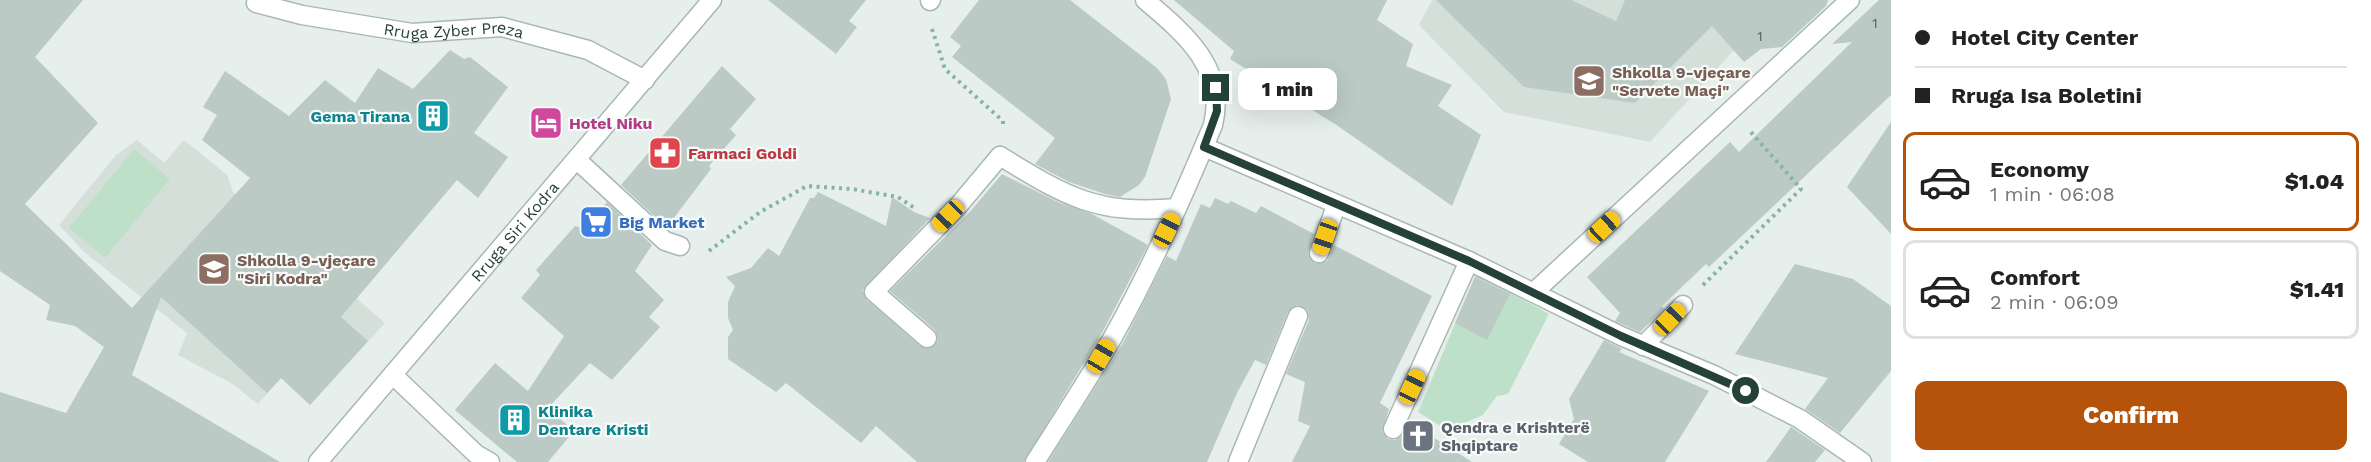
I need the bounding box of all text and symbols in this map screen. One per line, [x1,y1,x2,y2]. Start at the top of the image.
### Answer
house number: 1 [1872,15,1878,31]
street label: Rruga Zyber Preza [382,17,526,43]
text: Hotel City Center [1951,25,2138,50]
house number: 1 [1757,28,1763,44]
school or university icon: Shkolla 9-vjeçare "Servete Maçi" [1571,63,1607,99]
place label: Shkolla 9-vjeçare "Servete Maçi" [1612,63,1751,100]
callout: 1 min [1237,67,1336,109]
route end [1202,74,1229,101]
text: 1 min [1262,77,1313,101]
text: Rruga Isa Boletini [1951,83,2142,108]
building icon: Gema Tirana [415,98,451,134]
hotel icon: Hotel Niku [528,105,564,141]
place label: Gema Tirana [311,107,411,126]
place label: Hotel Niku [569,114,652,133]
pharmacy icon: Farmaci Goldi [647,135,683,171]
place label: Farmaci Goldi [688,144,797,163]
icon: car [1918,155,1972,209]
text: Economy [1990,157,2089,182]
text: $1.04 [2285,169,2344,194]
street label: Rruga Siri Kodra [467,178,562,285]
text: 1 min · 06:08 [1990,182,2115,206]
car [929,197,967,235]
supermarket icon: Big Market [578,204,614,240]
car [1585,208,1623,246]
car [1151,210,1183,250]
place label: Big Market [619,213,704,232]
car [1311,217,1339,257]
school or university icon: Shkolla 9-vjeçare "Siri Kodra" [196,251,232,287]
place label: Shkolla 9-vjeçare "Siri Kodra" [237,251,376,288]
icon: car [1918,263,1972,317]
text: Comfort [1990,265,2080,290]
text: $1.41 [2290,277,2344,302]
text: 2 min · 06:09 [1990,290,2119,314]
car [1651,300,1689,338]
car [1084,336,1118,376]
car [1396,367,1428,407]
route start [1732,377,1759,404]
button: Confirm [1915,381,2347,450]
building icon: Klinika Dentare Kristi [497,402,533,438]
place label: Klinika Dentare Kristi [538,402,648,439]
church icon: Qendra e Krishterë Shqiptare [1400,418,1436,454]
place label: Qendra e Krishterë Shqiptare [1441,418,1590,455]

